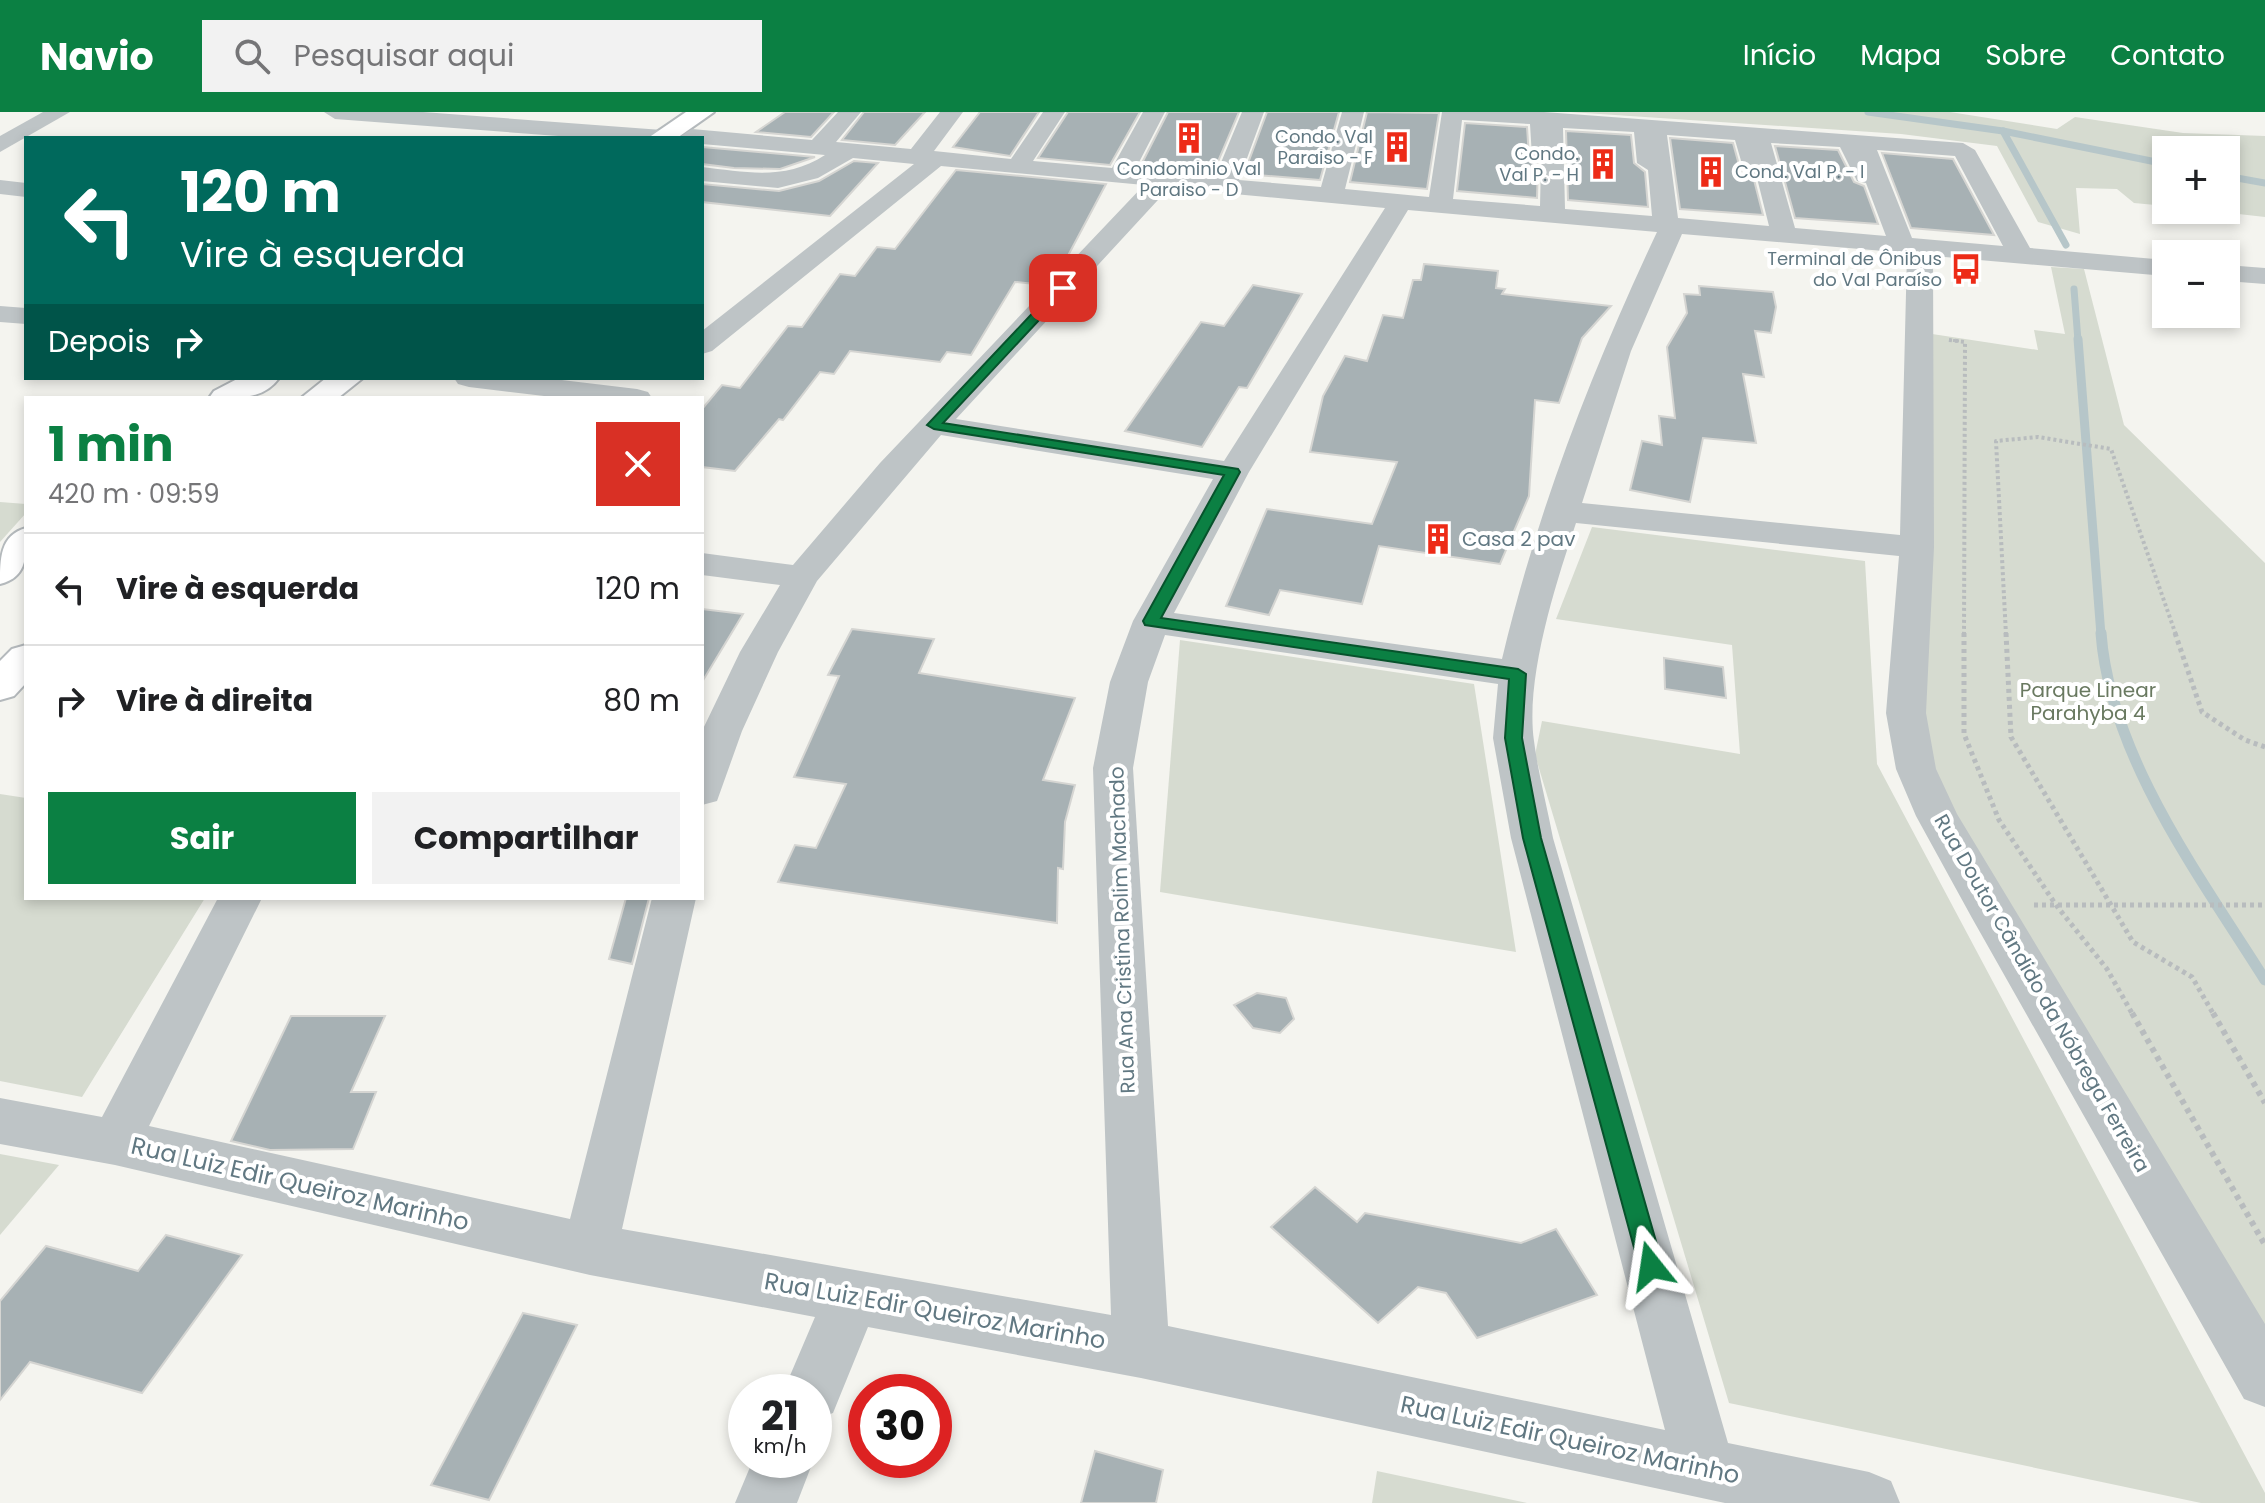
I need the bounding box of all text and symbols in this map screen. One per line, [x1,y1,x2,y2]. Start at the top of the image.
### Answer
search box [202,20,762,92]
text: Navio [40,30,154,83]
icon: search [230,34,274,78]
text: Pesquisar aqui [294,34,514,77]
text: Início [1743,36,1816,75]
text: Mapa [1860,36,1941,75]
text: Sobre [1985,36,2066,75]
text: Contato [2110,36,2225,75]
building icon: Condominio Val Paraiso - D [1172,121,1206,155]
place label: Condo. Val Paraiso - F [1275,124,1373,170]
building icon: Condo. Val Paraiso - F [1380,130,1414,164]
map controls [2152,136,2240,328]
button: + [2152,136,2240,224]
place label: Condo. Val P. - H [1499,141,1579,187]
building icon: Condo. Val P. - H [1586,147,1620,181]
text: 120 m [180,153,341,232]
building icon: Cond. Val P. - I [1694,155,1728,189]
place label: Condominio Val Paraiso - D [1117,156,1261,202]
place label: Cond. Val P. - I [1735,159,1864,184]
icon: left [48,168,152,272]
text: Vire à esquerda [180,229,465,280]
button: − [2152,240,2240,328]
place label: Terminal de Ônibus do Val Paraíso [1767,246,1942,292]
bus stop icon: Terminal de Ônibus do Val Paraíso [1949,252,1983,286]
pin [1029,254,1097,322]
icon: arrive [1041,266,1085,310]
text: Depois [48,320,150,363]
icon: right [166,320,210,364]
text: 1 min [48,411,174,478]
button: close [596,422,680,506]
text: 420 m · 09:59 [48,476,220,512]
building icon: Casa 2 pav [1421,522,1455,556]
place label: Casa 2 pav [1462,525,1575,553]
icon: left [48,567,92,611]
text: Vire à esquerda [116,567,359,610]
text: 120 m [595,567,680,610]
park label: Parque Linear Parahyba 4 [2020,676,2156,727]
icon: right [48,679,92,723]
text: Vire à direita [116,679,313,722]
text: 80 m [603,679,680,722]
street label: Rua Ana Cristina Rolim Machado [1102,766,1142,1094]
button: Sair [48,792,356,884]
button: Compartilhar [372,792,680,884]
street label: Rua Doutor Cândido da Nóbrega Ferreira [1928,809,2156,1177]
street label: Rua Luiz Edir Queiroz Marinho [128,1129,472,1238]
position arrow [1609,1224,1693,1308]
street label: Rua Luiz Edir Queiroz Marinho [762,1264,1108,1357]
speed limit sign: 30 [848,1374,952,1478]
street label: Rua Luiz Edir Queiroz Marinho [1398,1387,1743,1492]
text: 21 [761,1388,799,1444]
text: km/h [753,1432,807,1460]

